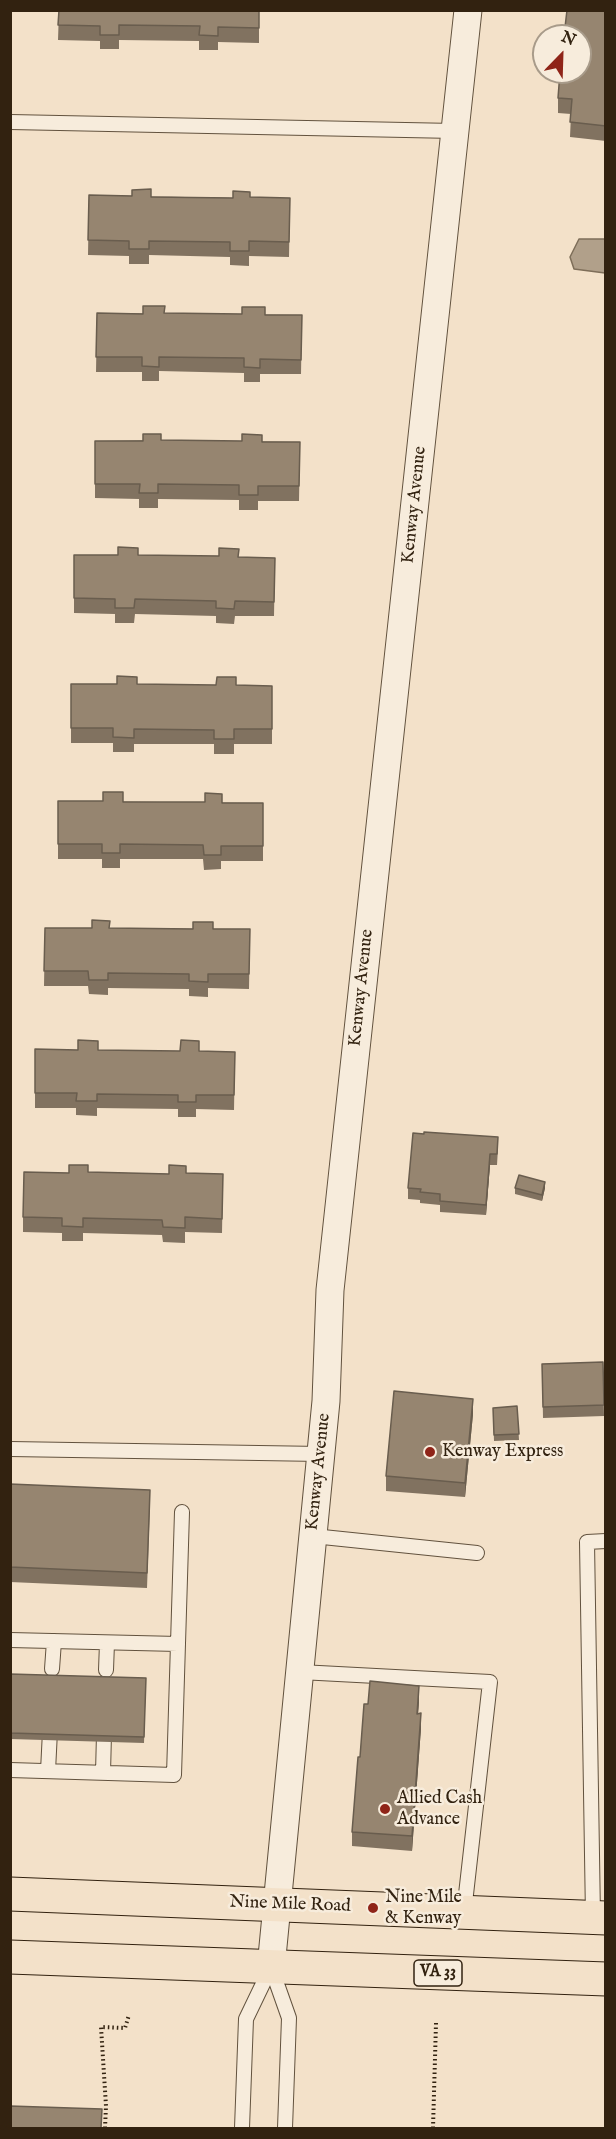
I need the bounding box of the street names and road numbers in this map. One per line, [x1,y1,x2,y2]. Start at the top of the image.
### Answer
street label: Kenway Avenue [398,445,432,565]
street label: Kenway Avenue [345,928,379,1048]
street label: Kenway Avenue [302,1412,336,1532]
street label: Nine Mile Road [229,1892,351,1918]
road number: VA 33 [414,1960,462,1986]

